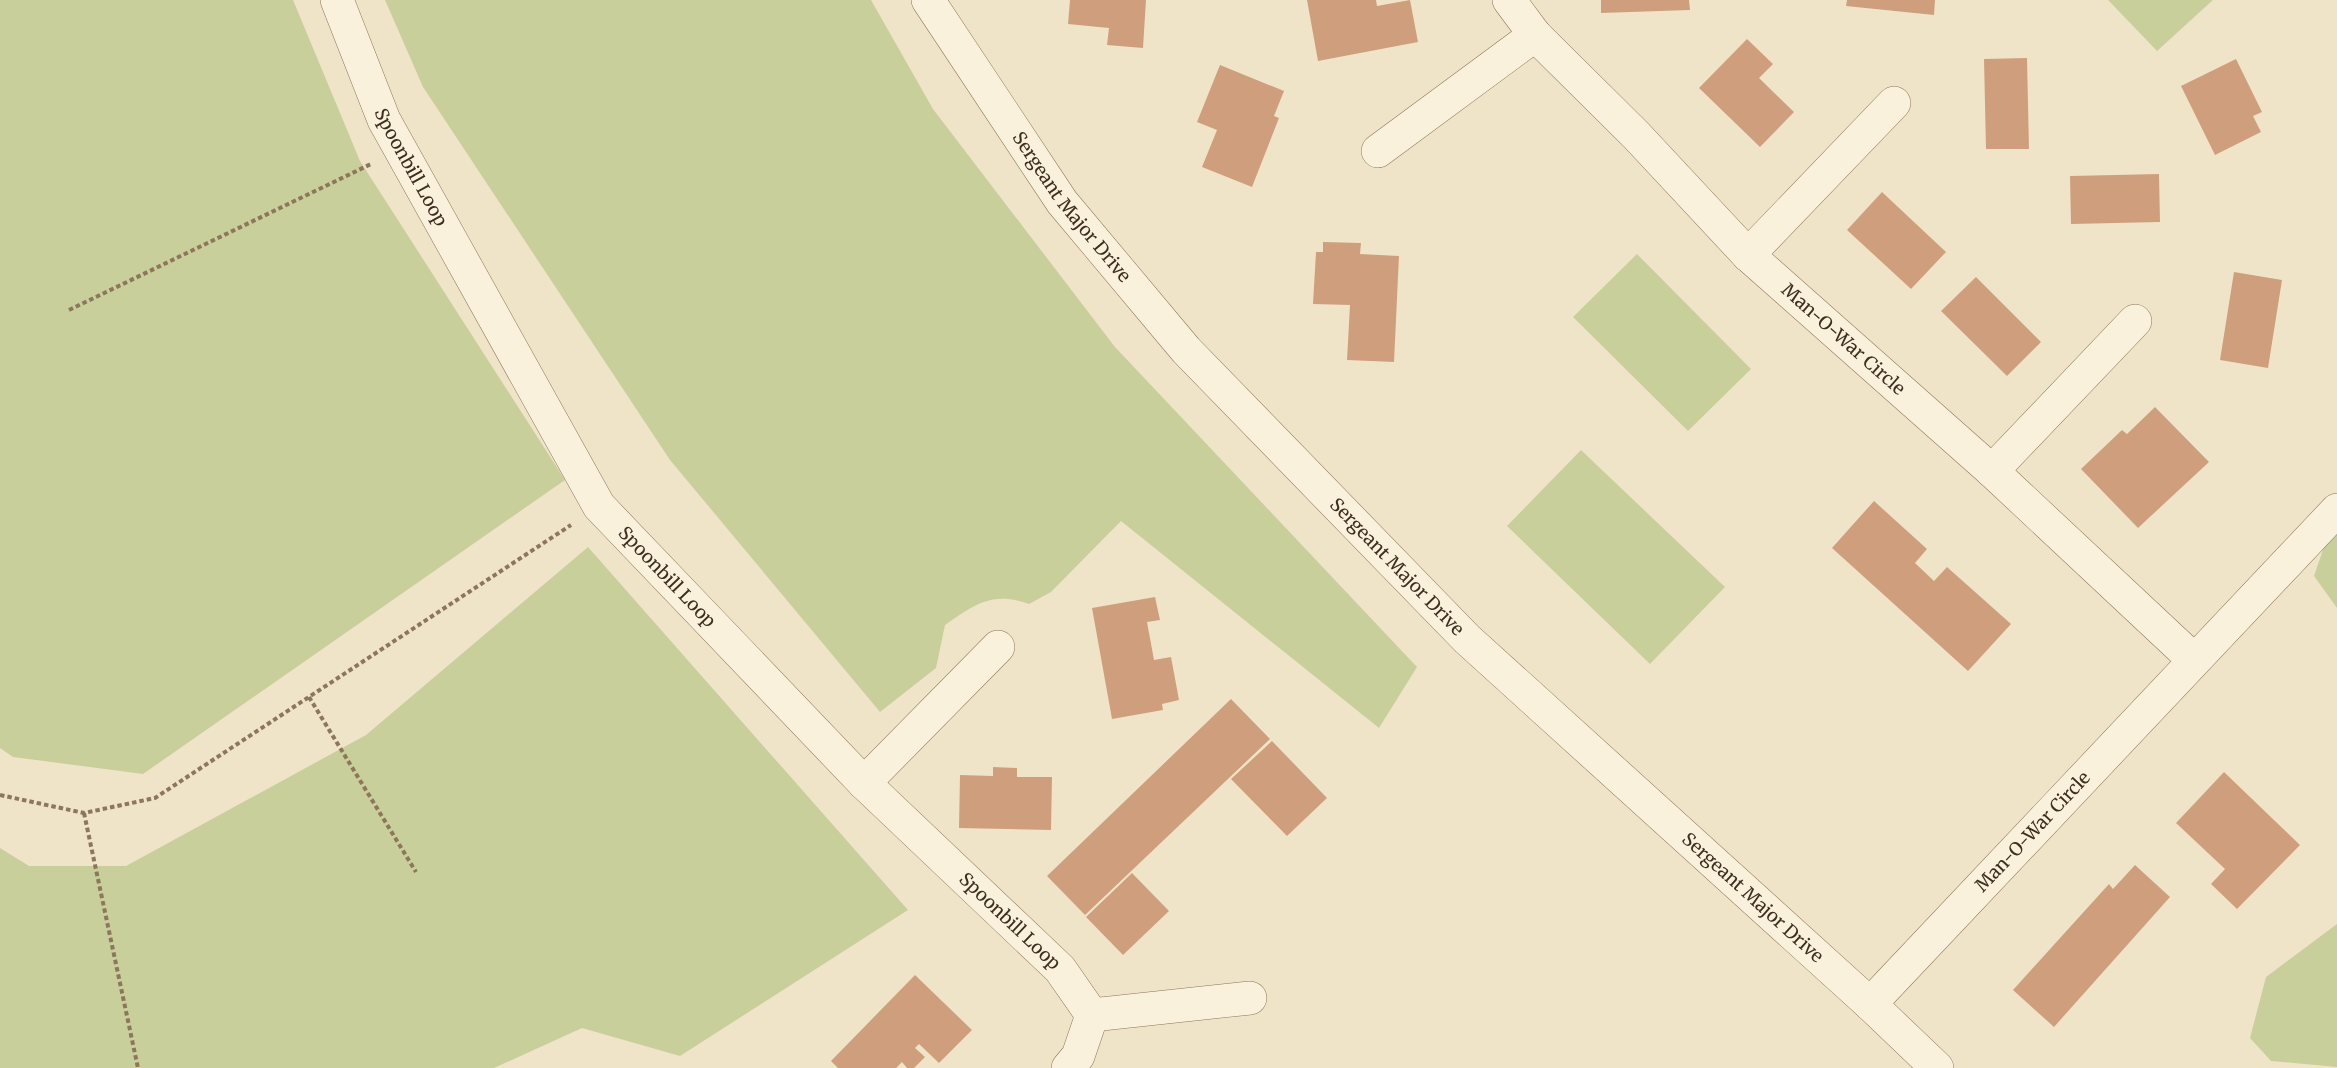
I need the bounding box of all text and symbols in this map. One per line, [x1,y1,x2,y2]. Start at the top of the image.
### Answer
street label: Spoonbill Loop [370,105,453,230]
street label: Sergeant Major Drive [1008,127,1136,287]
street label: Man-O-War Circle [1777,278,1910,400]
street label: Sergeant Major Drive [1325,493,1469,640]
street label: Spoonbill Loop [614,521,721,632]
street label: Man-O-War Circle [1970,766,2095,897]
street label: Sergeant Major Drive [1677,827,1829,967]
street label: Spoonbill Loop [955,867,1066,974]

